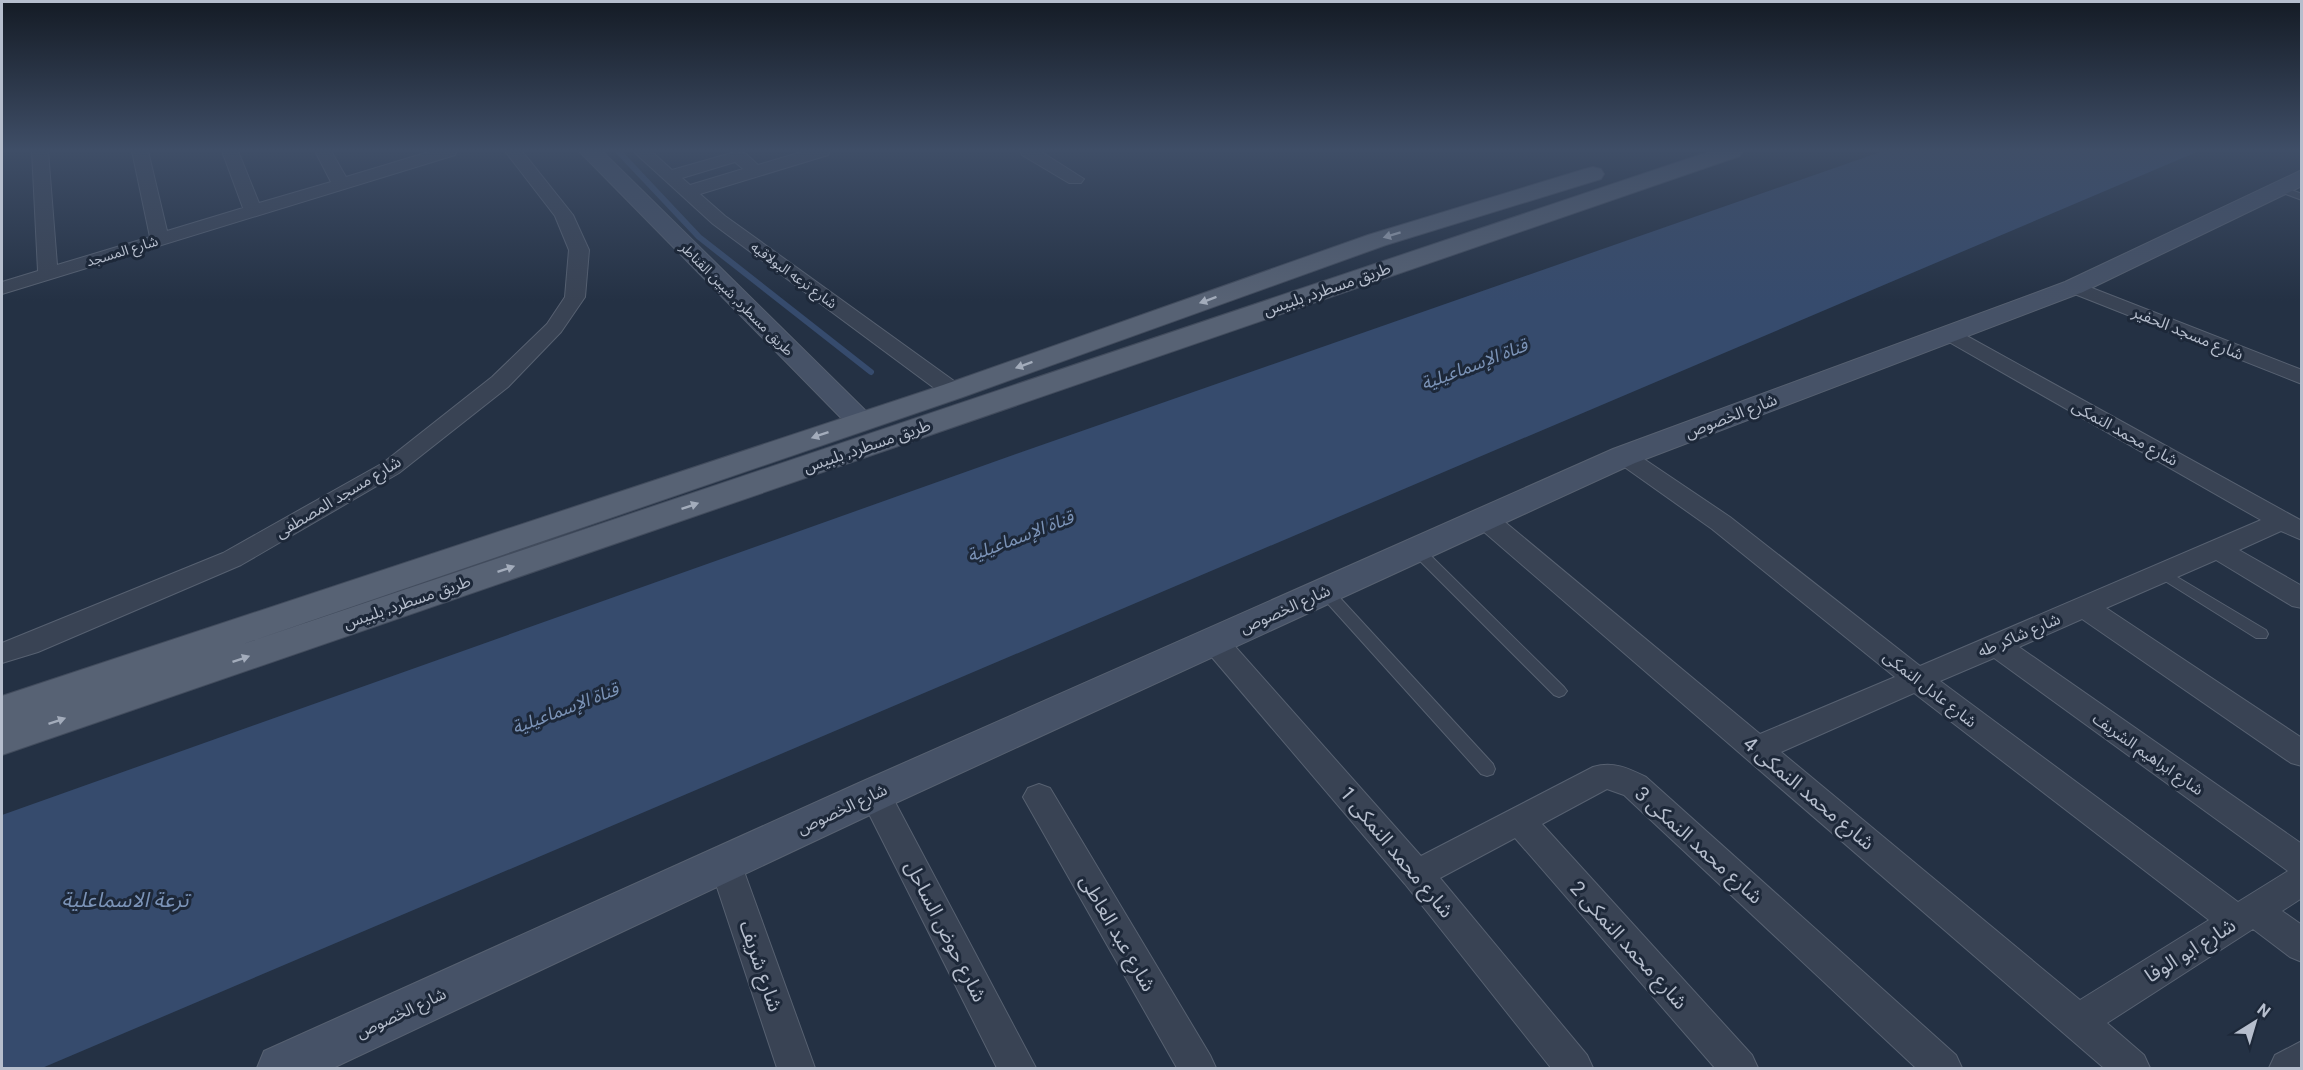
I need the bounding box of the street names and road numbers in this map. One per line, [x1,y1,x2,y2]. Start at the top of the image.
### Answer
street label: شارع المسجد [84,233,161,272]
street label: طريق مسطرد, شبين القناطر [675,238,797,360]
street label: شارع ترعه البولاقيه [746,238,840,314]
street label: طريق مسطرد, بلبيس [1261,258,1394,321]
street label: شارع مسجد الحفير [2128,302,2246,367]
street label: شارع الخصوص [1682,390,1781,445]
street label: شارع محمد النمكى [2067,396,2181,473]
street label: طريق مسطرد, بلبيس [801,415,934,478]
street label: شارع مسجد المصطفى [272,452,406,545]
street label: طريق مسطرد, بلبيس [341,571,474,634]
street label: شارع الخصوص [1237,581,1334,640]
street label: شارع شاكر طه [1975,609,2064,664]
street label: شارع عادل النمكى [1878,647,1980,734]
street label: شارع ابراهيم الشريف [2087,709,2207,802]
street label: شارع محمد النمكى 4 [1737,731,1879,857]
street label: شارع الخصوص [794,780,891,841]
street label: شارع محمد النمكى 3 [1628,781,1768,911]
street label: شارع محمد النمكى 1 [1333,782,1459,924]
street label: شارع حوض الساحل [897,856,992,1007]
street label: شارع عبد العاطى [1072,870,1161,997]
street label: شارع محمد النمكى 2 [1563,876,1693,1016]
street label: شارع ابو الوفا [2140,913,2241,990]
street label: شارع شريف [731,917,788,1016]
street label: شارع الخصوص [353,984,450,1045]

